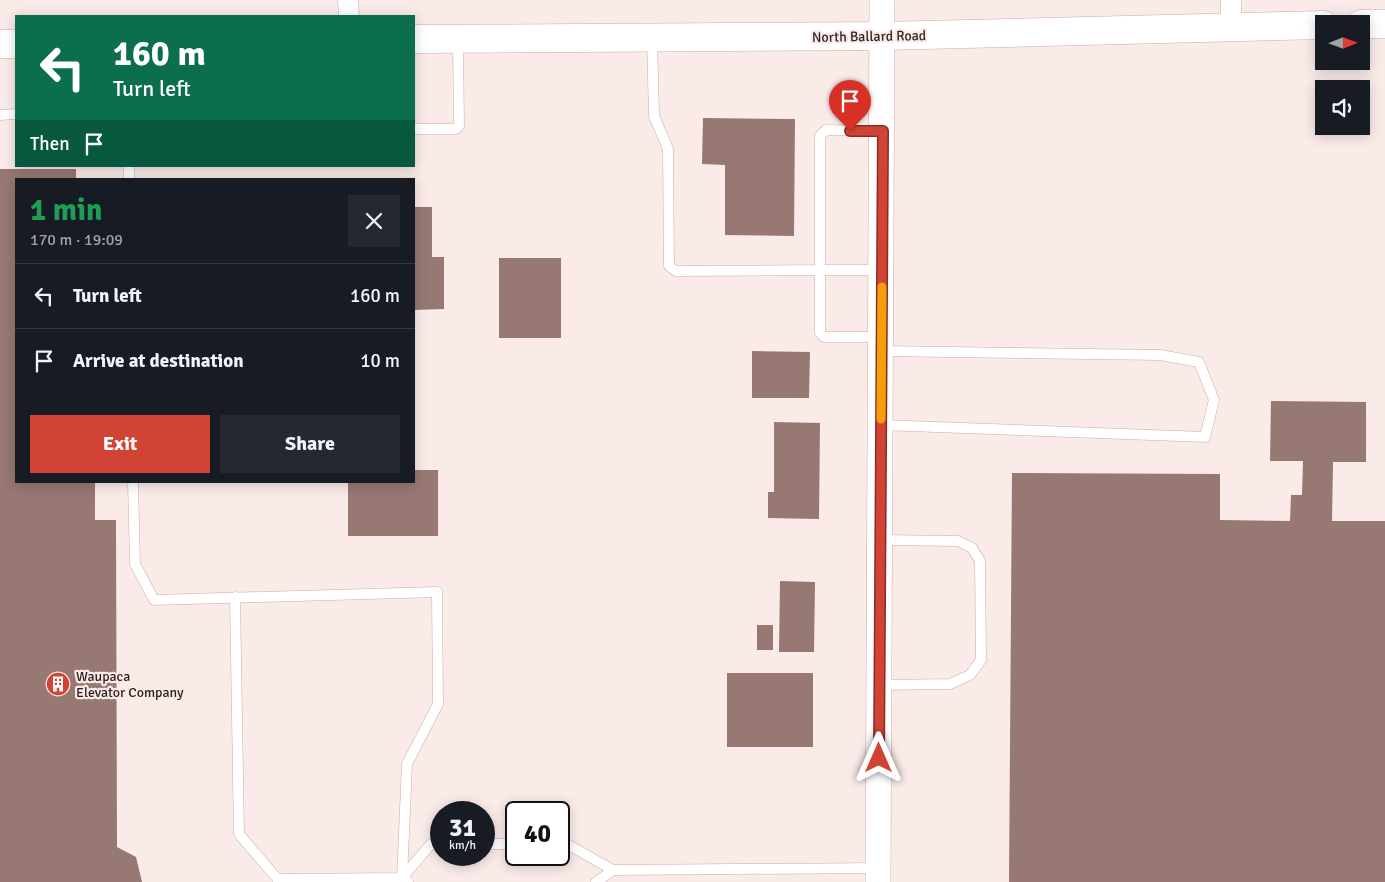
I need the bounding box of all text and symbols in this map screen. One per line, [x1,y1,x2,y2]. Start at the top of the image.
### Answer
north arrow [1315,15,1370,70]
map controls [1315,15,1370,135]
street label: North Ballard Road [812,27,926,46]
text: 160 m [113,32,206,75]
icon: left [30,35,95,100]
text: Turn left [113,75,191,102]
pin [829,80,871,131]
button: sound [1315,80,1370,135]
icon: arrive [836,87,864,115]
icon: arrive [80,130,108,158]
text: Then [30,132,70,156]
text: 1 min [30,192,102,229]
button: close [348,195,400,247]
text: 170 m · 19:09 [30,230,123,250]
icon: left [30,282,58,310]
text: Turn left [73,284,142,308]
text: 160 m [350,284,400,308]
icon: arrive [30,347,58,375]
text: Arrive at destination [73,349,244,373]
text: 10 m [360,349,400,373]
button: Exit [30,415,210,473]
button: Share [220,415,400,473]
place label: Waupaca Elevator Company [76,668,184,701]
building icon: Waupaca Elevator Company [45,671,71,697]
position arrow [852,731,904,783]
speed limit sign: 40 [505,801,570,866]
text: 31 [449,812,476,843]
text: km/h [449,838,476,853]

